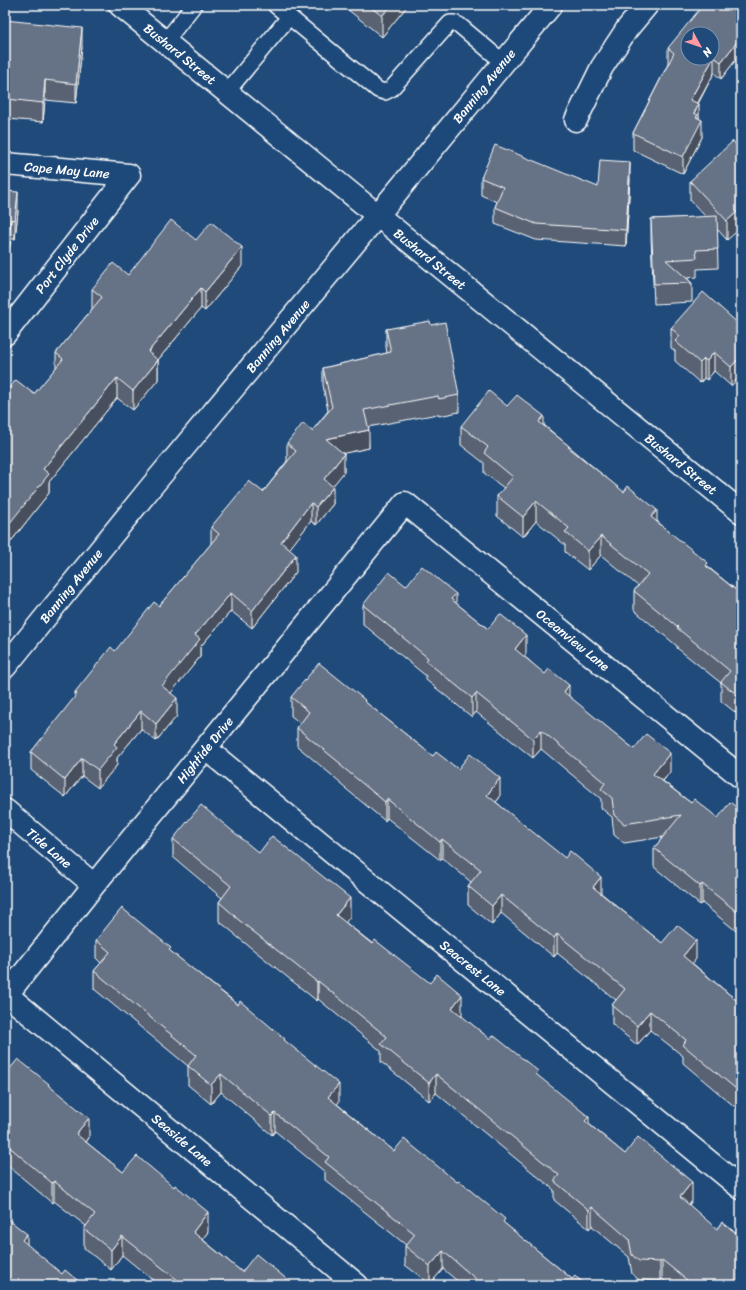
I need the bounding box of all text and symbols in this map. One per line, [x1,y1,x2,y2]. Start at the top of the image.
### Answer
street label: Bushard Street [138,17,222,91]
north arrow [680,26,720,66]
text: N [697,42,718,61]
street label: Banning Avenue [446,43,522,129]
street label: Cape May Lane [23,155,111,185]
street label: Port Clyde Drive [29,211,105,299]
street label: Bushard Street [388,222,472,296]
street label: Banning Avenue [240,294,316,378]
street label: Bushard Street [639,427,723,501]
street label: Banning Avenue [33,543,109,629]
street label: Oceanview Lane [531,603,615,677]
street label: Hightide Drive [171,711,240,789]
street label: Tide Lane [21,822,77,874]
street label: Seacrest Lane [435,934,512,1002]
street label: Seaside Lane [146,1107,218,1173]

